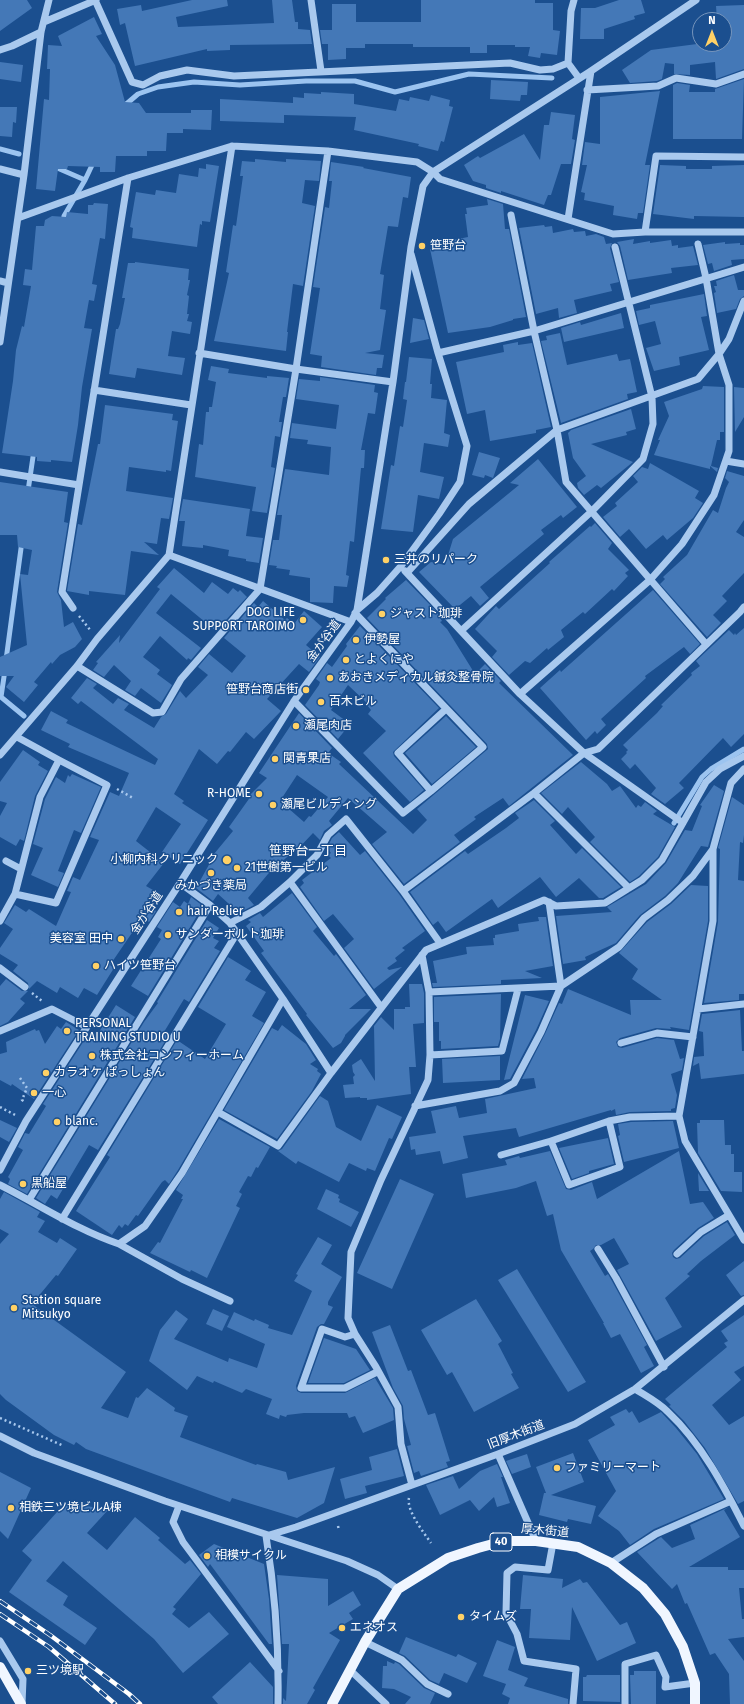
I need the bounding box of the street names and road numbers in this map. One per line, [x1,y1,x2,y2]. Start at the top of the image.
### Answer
street label: 金が谷道 [304,617,344,665]
street label: 金が谷道 [128,889,166,937]
street label: 旧厚木街道 [485,1418,547,1452]
street label: 厚木街道 [520,1522,570,1540]
road number: 40 [490,1533,512,1551]

